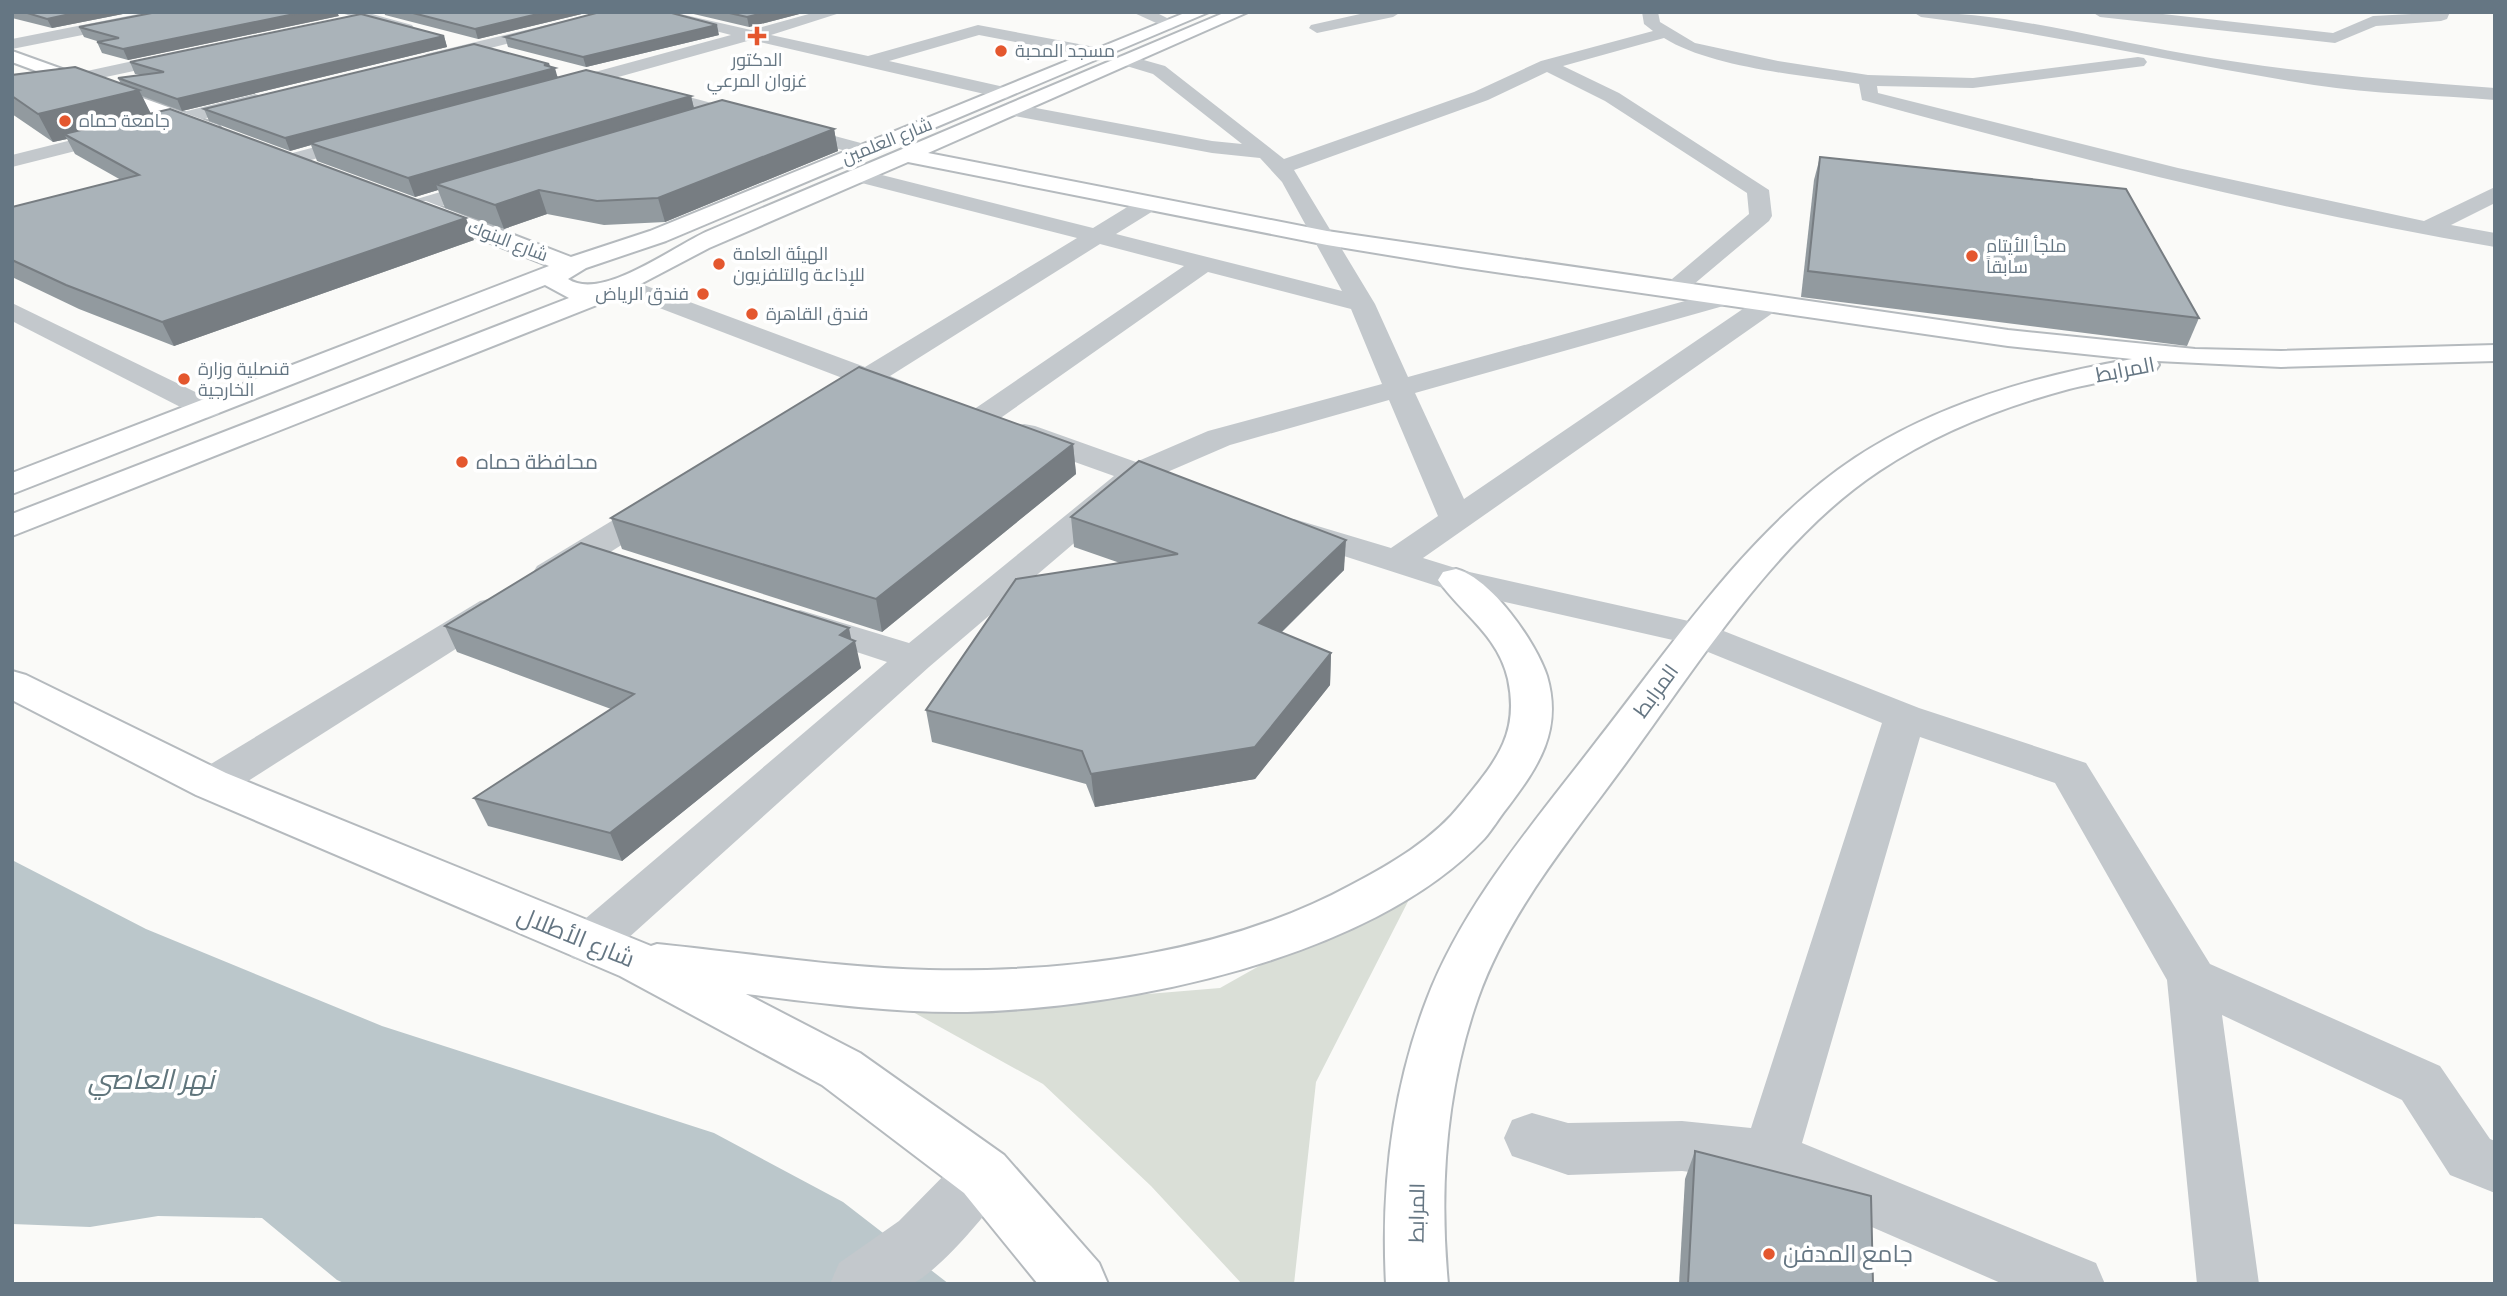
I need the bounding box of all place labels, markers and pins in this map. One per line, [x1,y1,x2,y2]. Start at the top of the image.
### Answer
marker: الدكتور غزوان المرعي [747,26,767,46]
place label: مسجد المحبة [1015,40,1115,61]
marker: مسجد المحبة [993,43,1009,59]
place label: الدكتور غزوان المرعي [707,49,807,95]
place label: جامعة حماه [79,110,170,131]
marker: جامعة حماه [57,113,73,129]
place label: ملجأ الأيتام سابقاً [1986,235,2067,277]
place label: الهيئة العامة للإذاعة والتلفزيون [733,243,865,286]
marker: ملجأ الأيتام سابقاً [1964,248,1980,264]
marker: الهيئة العامة للإذاعة والتلفزيون [711,256,727,272]
place label: فندق الرياض [595,283,689,306]
marker: فندق الرياض [695,286,711,302]
place label: فندق القاهرة [766,303,868,326]
marker: فندق القاهرة [744,306,760,322]
place label: قنصلية وزارة الخارجية [198,358,290,401]
marker: قنصلية وزارة الخارجية [176,371,192,387]
place label: محافظة حماه [476,450,598,474]
marker: محافظة حماه [454,454,470,470]
place label: جامع المدفن [1783,1240,1913,1270]
marker: جامع المدفن [1761,1246,1777,1262]

